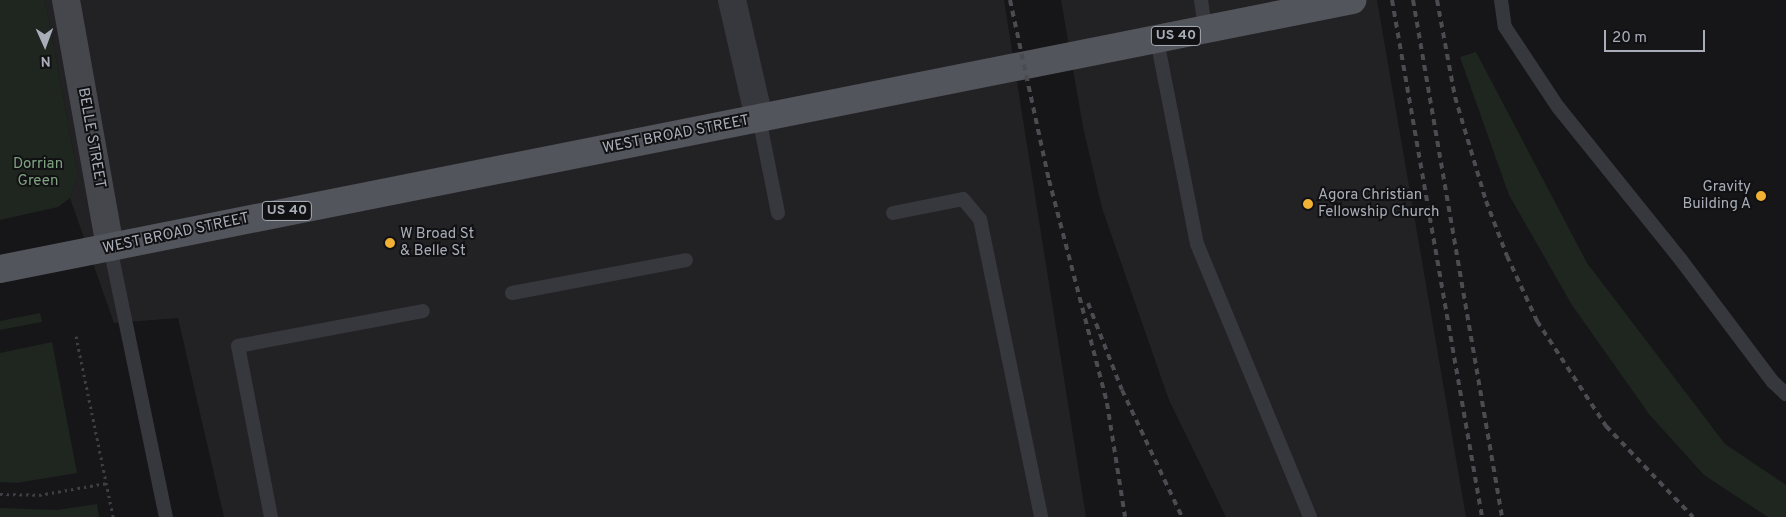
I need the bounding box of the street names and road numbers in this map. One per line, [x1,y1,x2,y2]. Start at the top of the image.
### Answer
road number: US 40 [1150,24,1202,48]
street label: BELLE STREET [73,86,109,190]
street label: WEST BROAD STREET [601,112,751,158]
road number: US 40 [261,200,313,222]
street label: WEST BROAD STREET [101,210,251,258]

